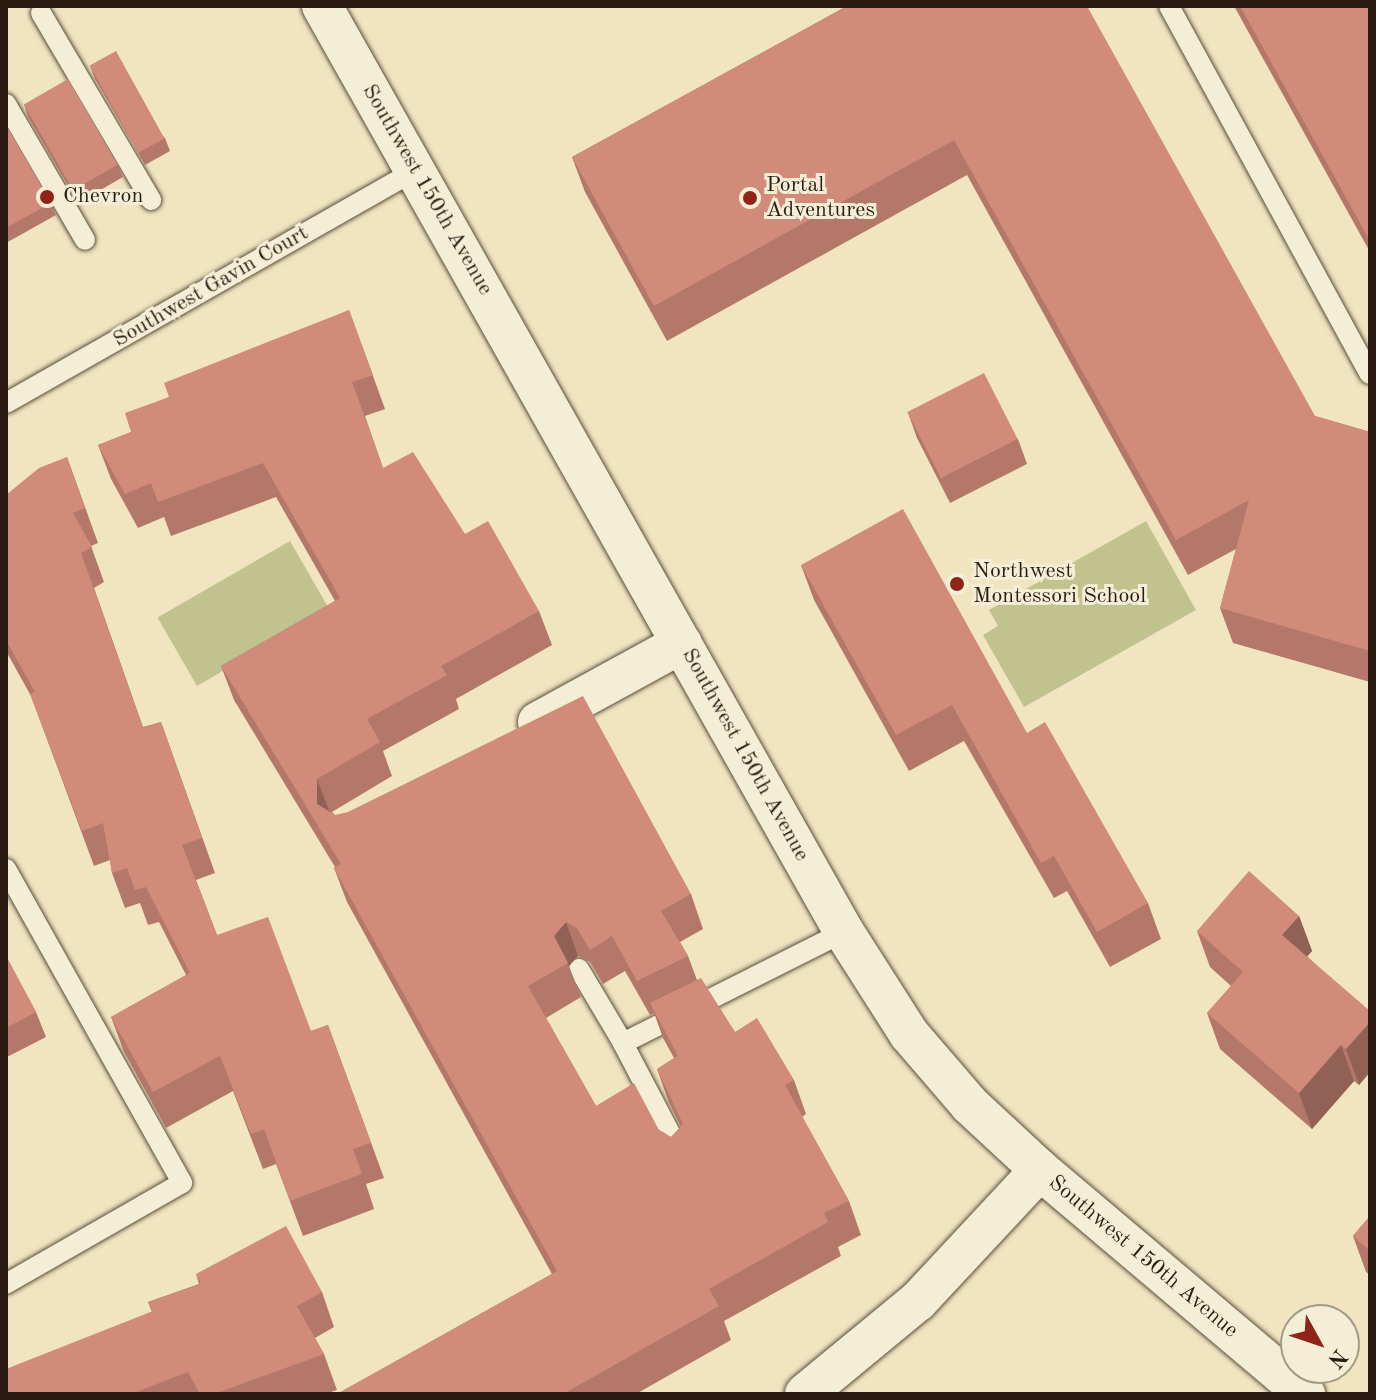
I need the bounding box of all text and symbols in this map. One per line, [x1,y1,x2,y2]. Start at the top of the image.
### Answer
street label: Southwest 150th Avenue [356,80,498,300]
place label: Portal Adventures [766,172,875,224]
place label: Chevron [63,184,143,210]
marker: Chevron [38,188,56,206]
marker: Portal Adventures [741,189,759,207]
street label: Southwest Gavin Court [109,220,313,354]
place label: Northwest Montessori School [973,558,1146,610]
marker: Northwest Montessori School [948,575,966,593]
street label: Southwest 150th Avenue [675,644,815,866]
street label: Southwest 150th Avenue [1043,1170,1243,1344]
north arrow [1280,1304,1360,1384]
text: N [1323,1345,1351,1372]

